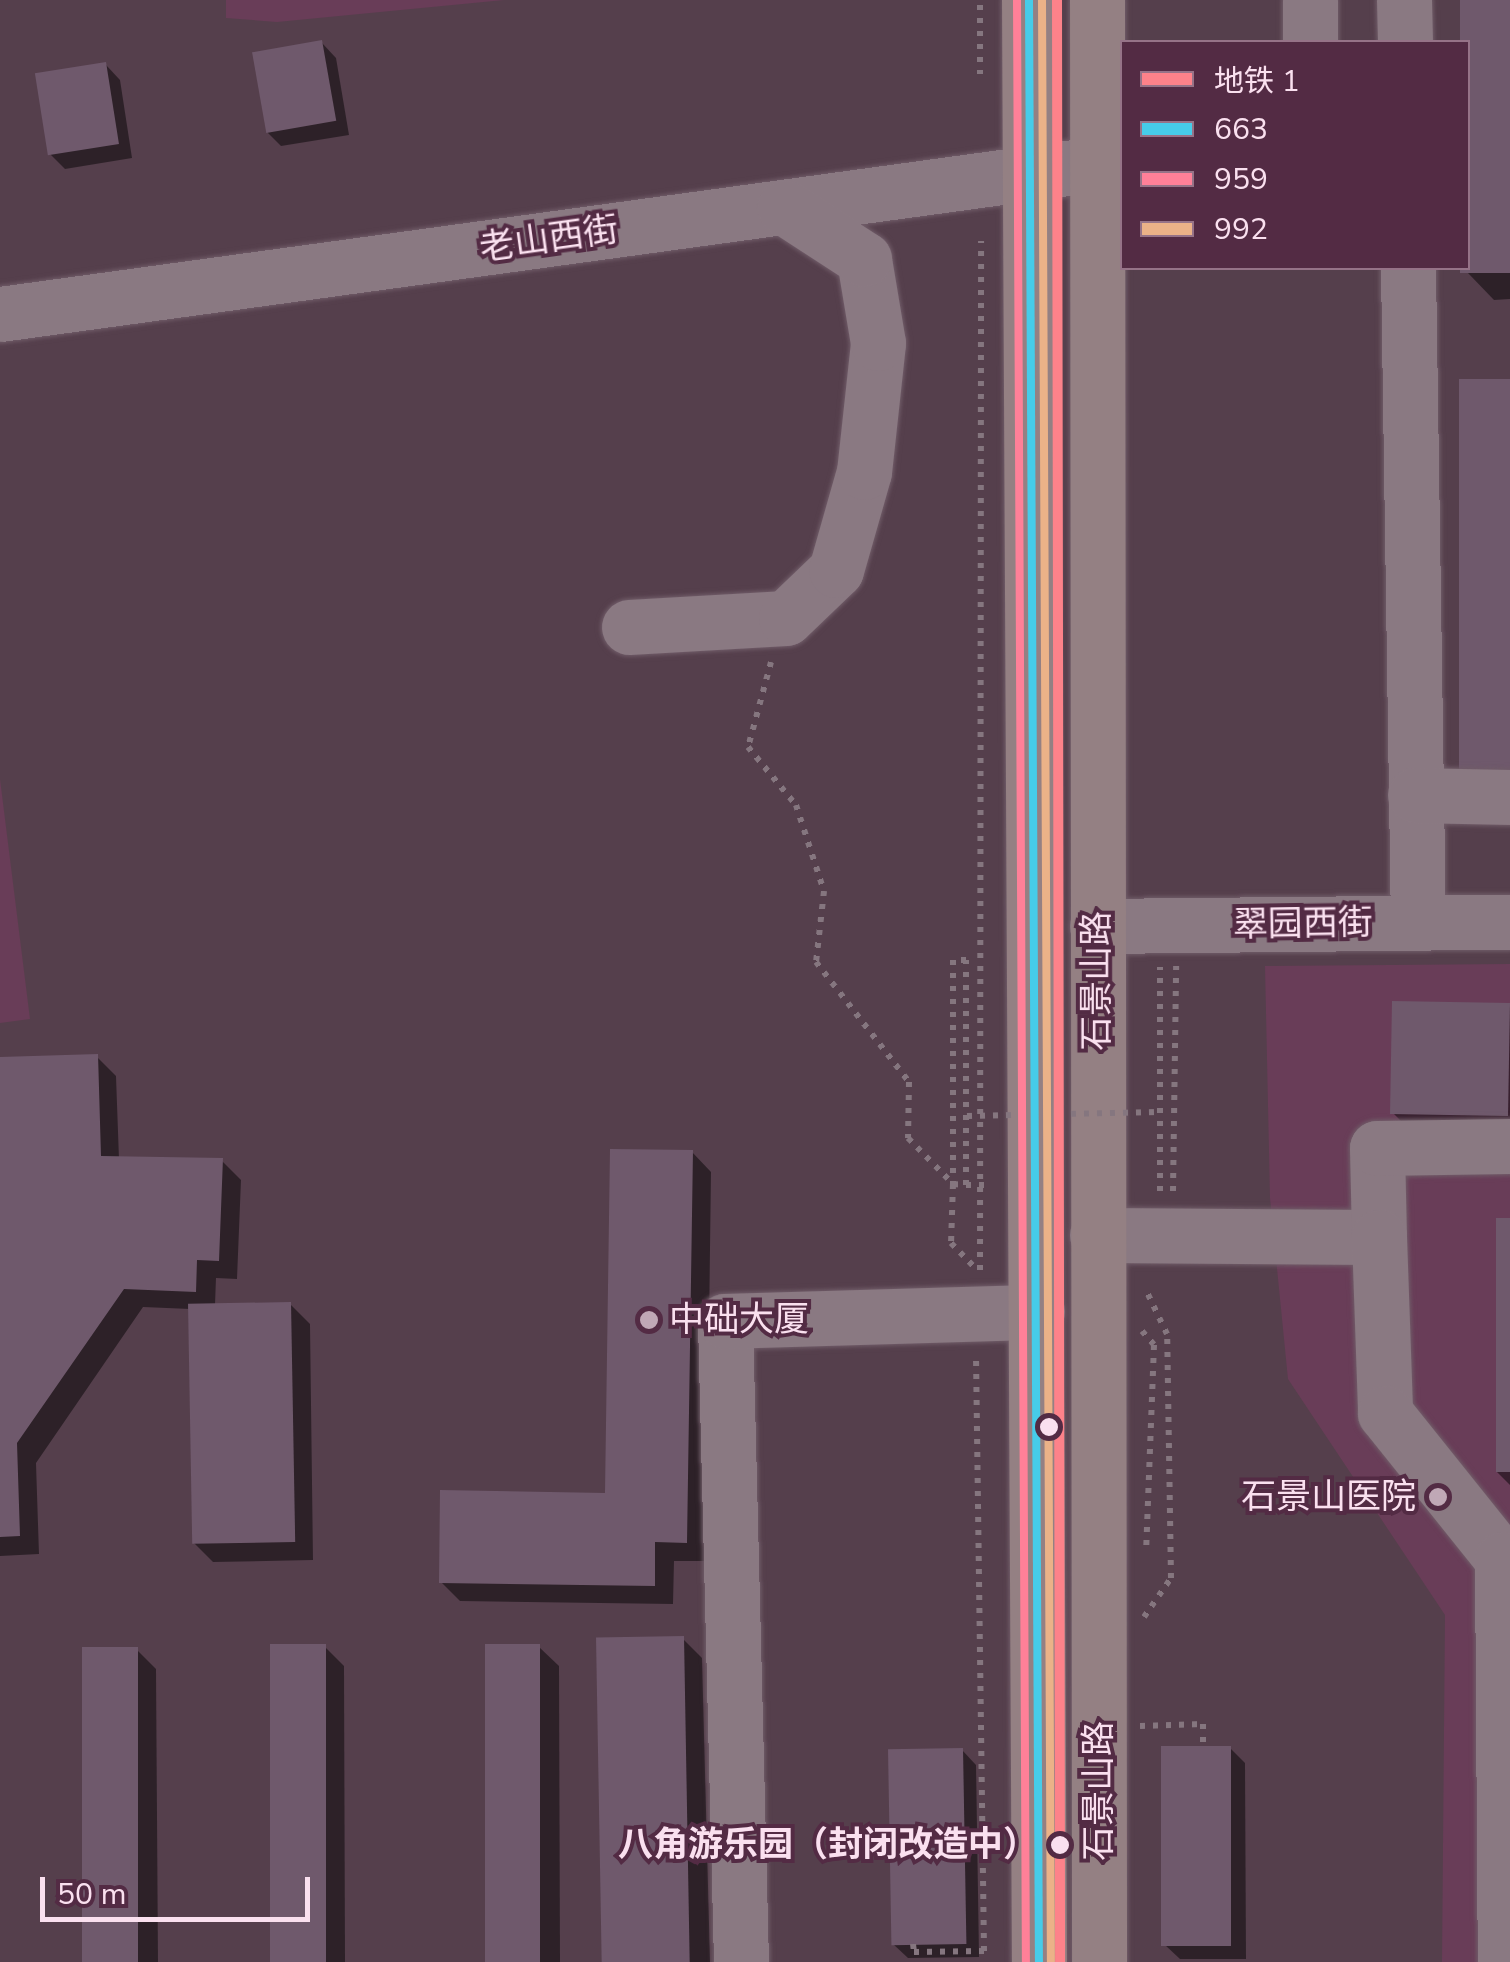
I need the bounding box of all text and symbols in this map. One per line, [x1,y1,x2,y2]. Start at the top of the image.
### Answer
legend [1120,40,1470,270]
text: 地铁 1 [1214,61,1300,102]
text: 663 [1214,109,1268,150]
text: 959 [1214,159,1268,200]
street label: 老山西街 [477,208,621,270]
text: 992 [1214,209,1268,250]
street label: 翠园西街 [1233,902,1373,946]
street label: 石景山路 [1076,911,1118,1051]
place label: 中础大厦 [669,1299,809,1341]
marker: 中础大厦 [638,1309,660,1331]
unlabelled marker [1039,1417,1059,1437]
place label: 石景山医院 [1241,1476,1416,1518]
marker: 石景山医院 [1425,1484,1451,1510]
street label: 石景山路 [1078,1721,1120,1861]
place label: 八角游乐园（封闭改造中） [618,1824,1038,1866]
marker: 八角游乐园（封闭改造中） [1047,1832,1073,1858]
scale bar [45,1857,315,1919]
text: 50 m [57,1874,126,1915]

